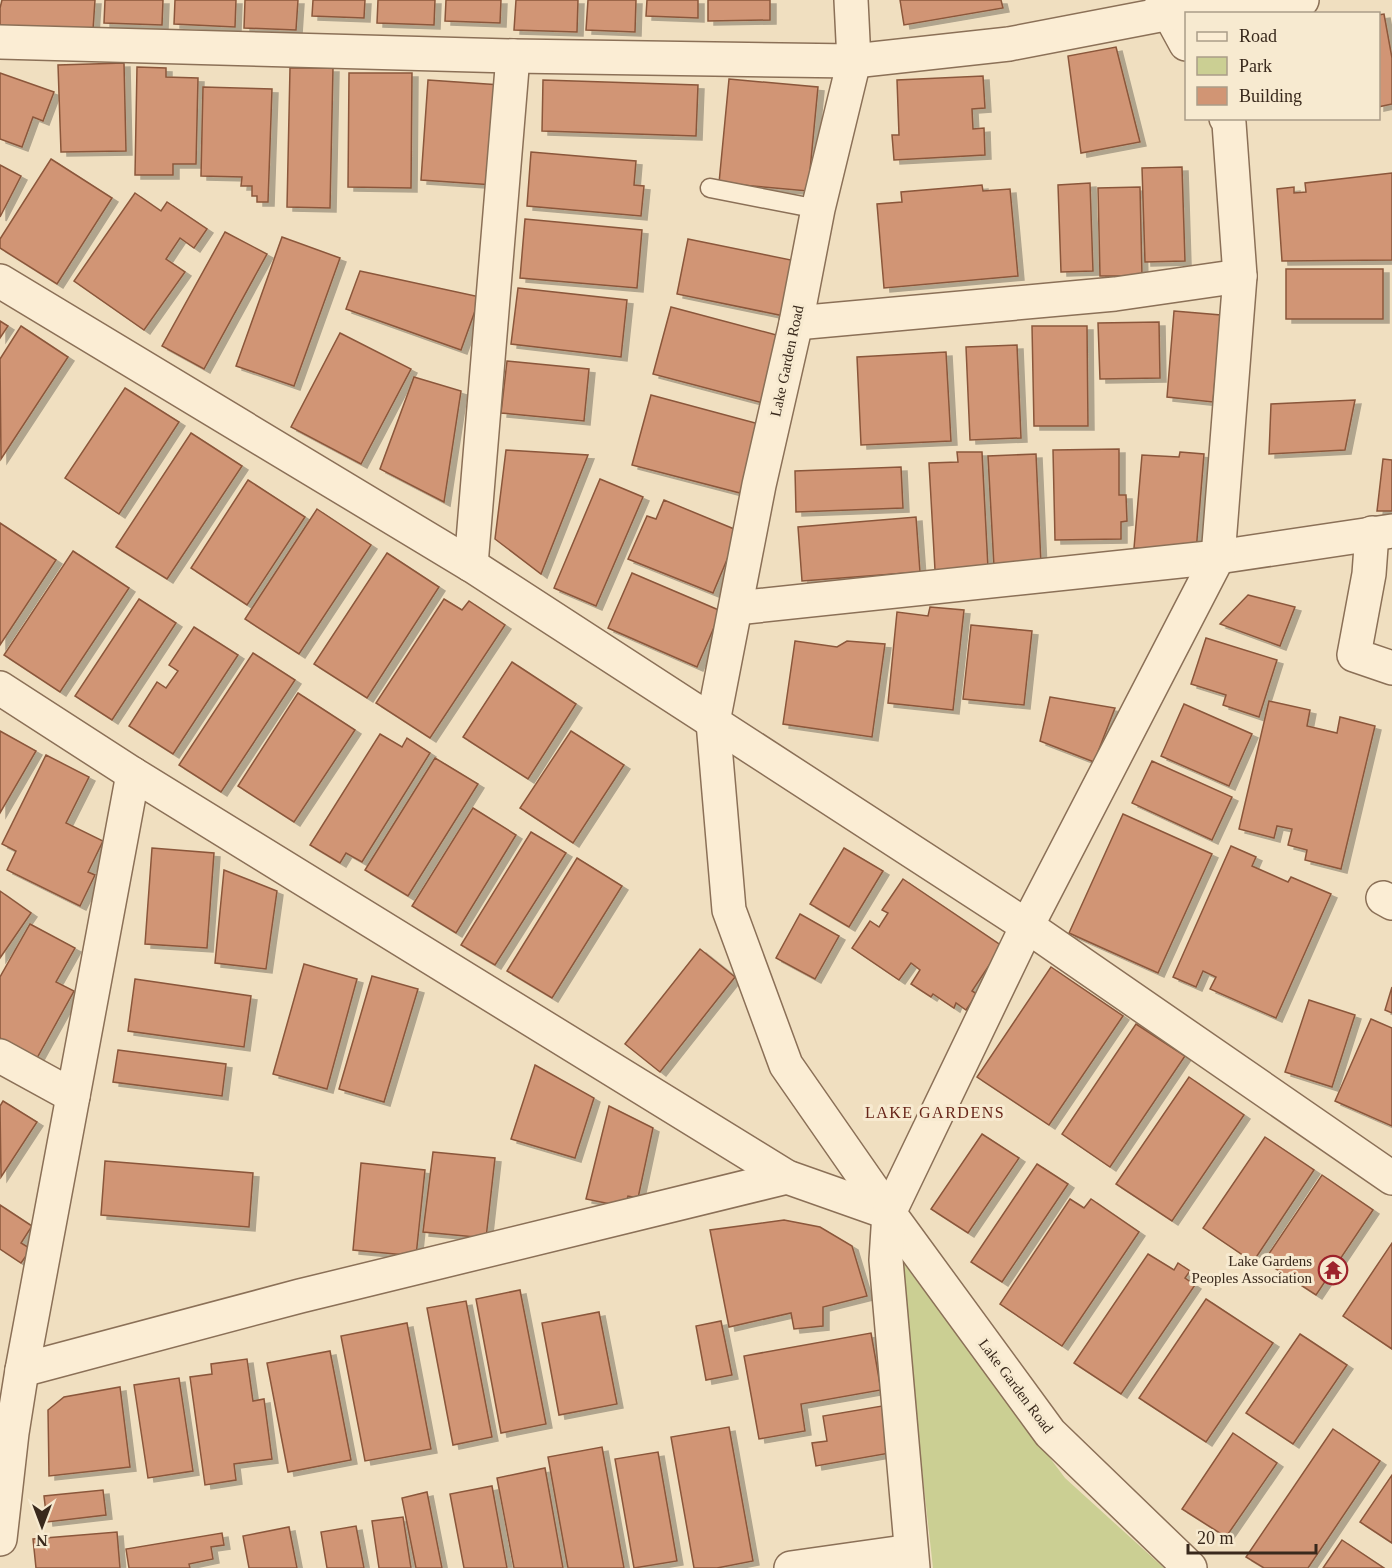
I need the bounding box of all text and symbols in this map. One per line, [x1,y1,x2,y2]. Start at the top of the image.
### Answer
legend [1185,12,1380,120]
text: Road [1239,26,1277,46]
text: Park [1239,56,1272,76]
text: Building [1239,86,1302,106]
street label: Lake Garden Road [767,303,807,418]
district label: LAKE GARDENS [865,1104,1005,1121]
place label: Lake Gardens Peoples Association [1192,1253,1312,1286]
temple icon: Lake Gardens Peoples Association [1317,1254,1349,1286]
street label: Lake Garden Road [976,1336,1057,1436]
north arrow [12,1496,72,1556]
scale bar [1188,1517,1316,1555]
text: 20 m [1197,1528,1234,1548]
text: N [36,1532,48,1549]

